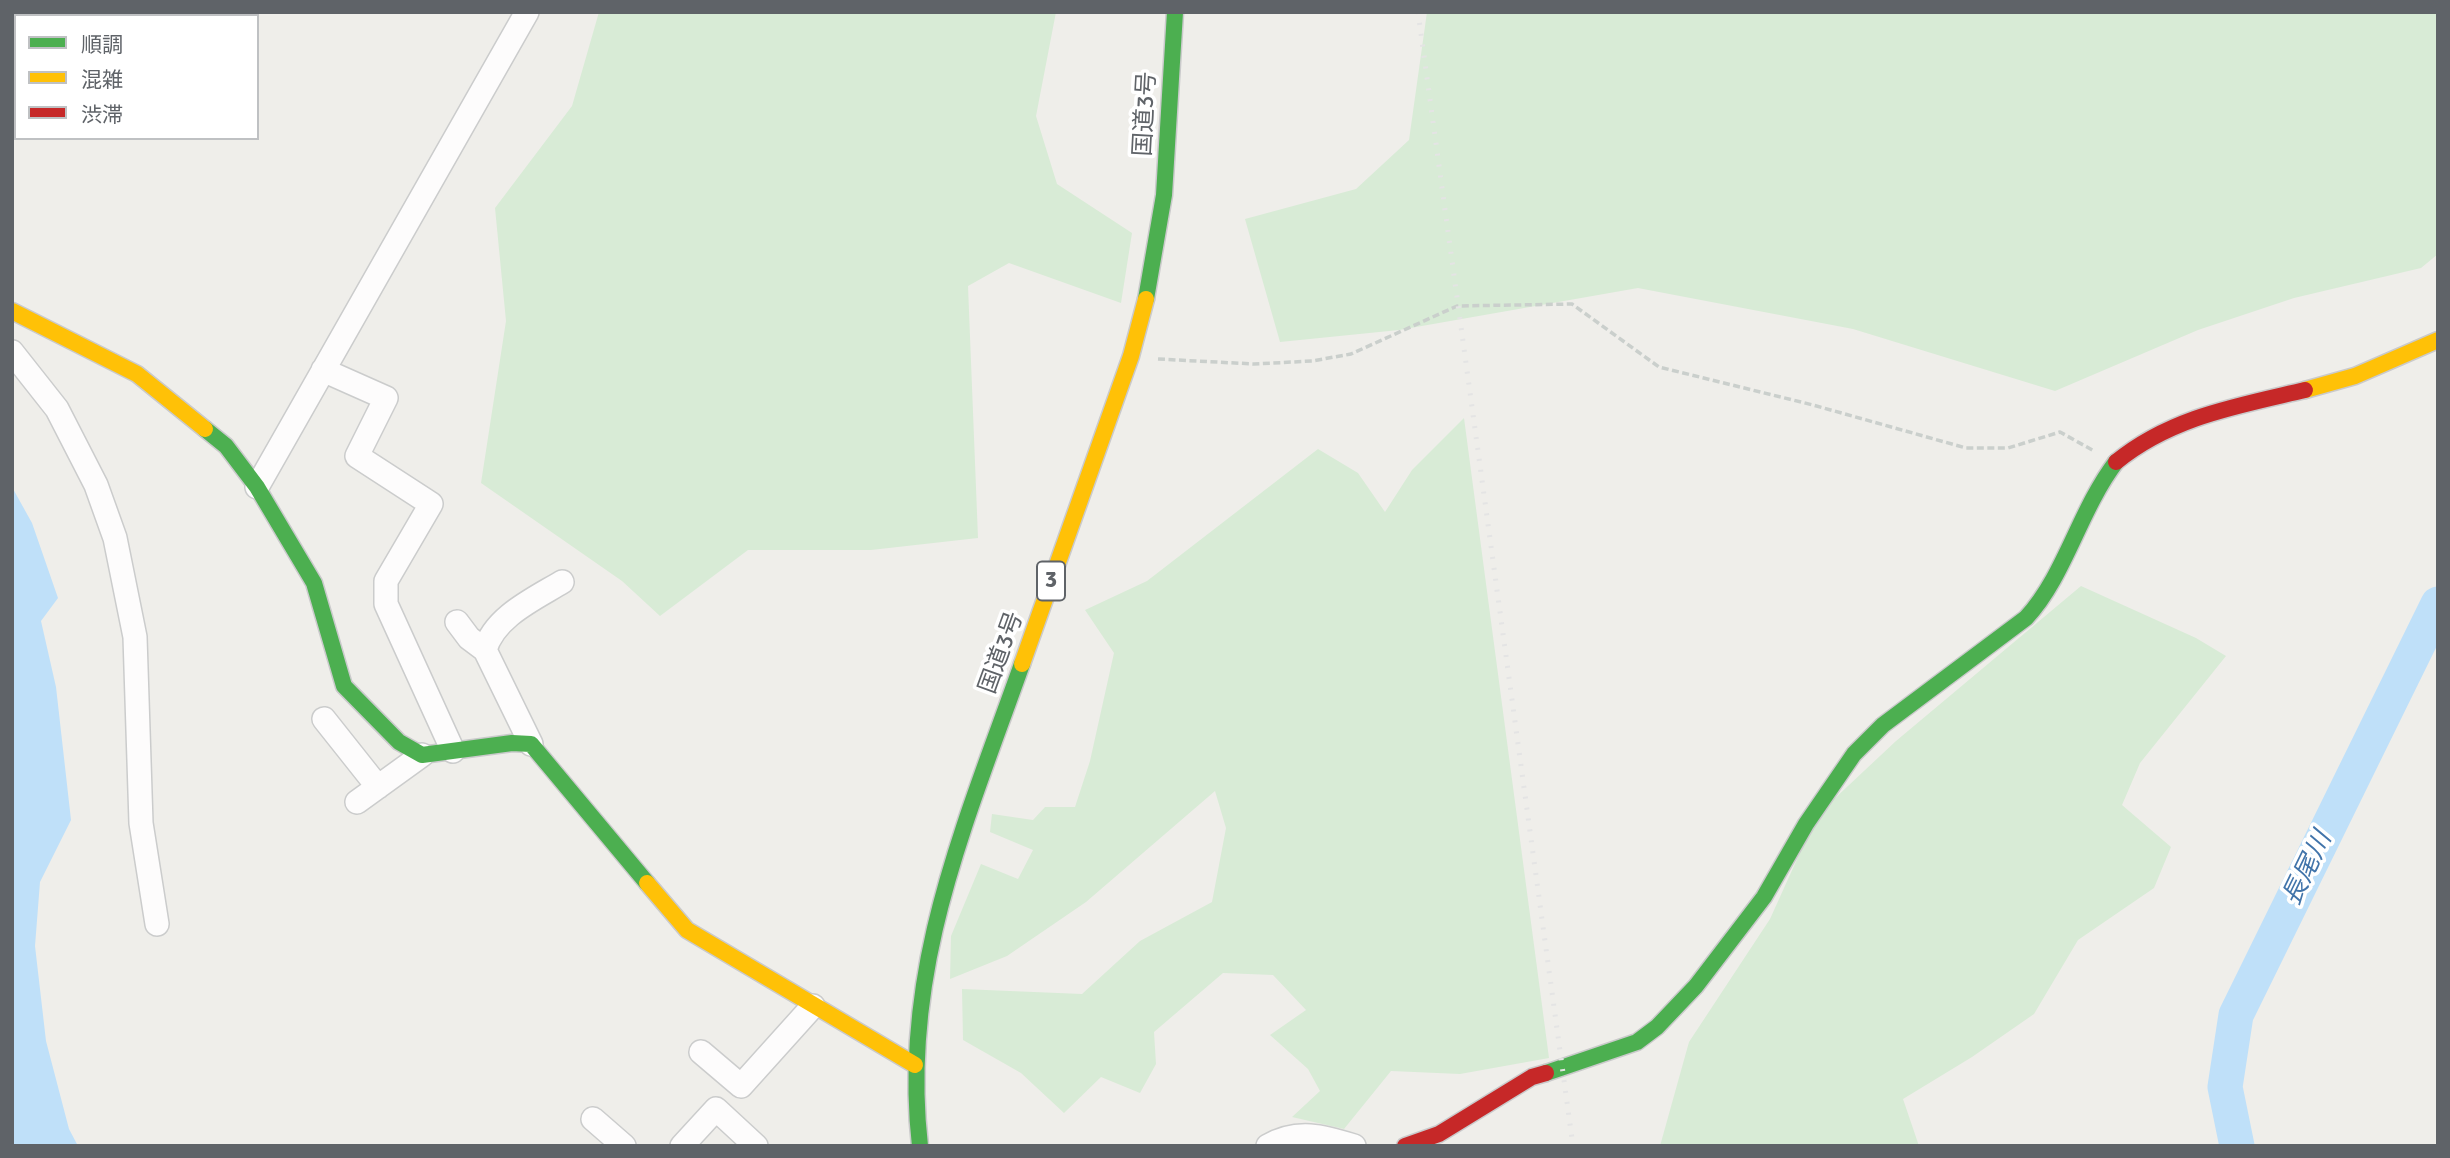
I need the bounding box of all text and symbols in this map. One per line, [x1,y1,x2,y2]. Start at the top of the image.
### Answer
legend [14,14,259,140]
text: 順調 [81,32,123,58]
text: 混雑 [81,67,123,93]
street label: 国道3号 [1129,71,1163,157]
text: 渋滞 [81,102,123,128]
road number: 3 [1037,562,1065,600]
street label: 国道3号 [974,608,1030,698]
water label: 長尾川 [2277,827,2339,911]

